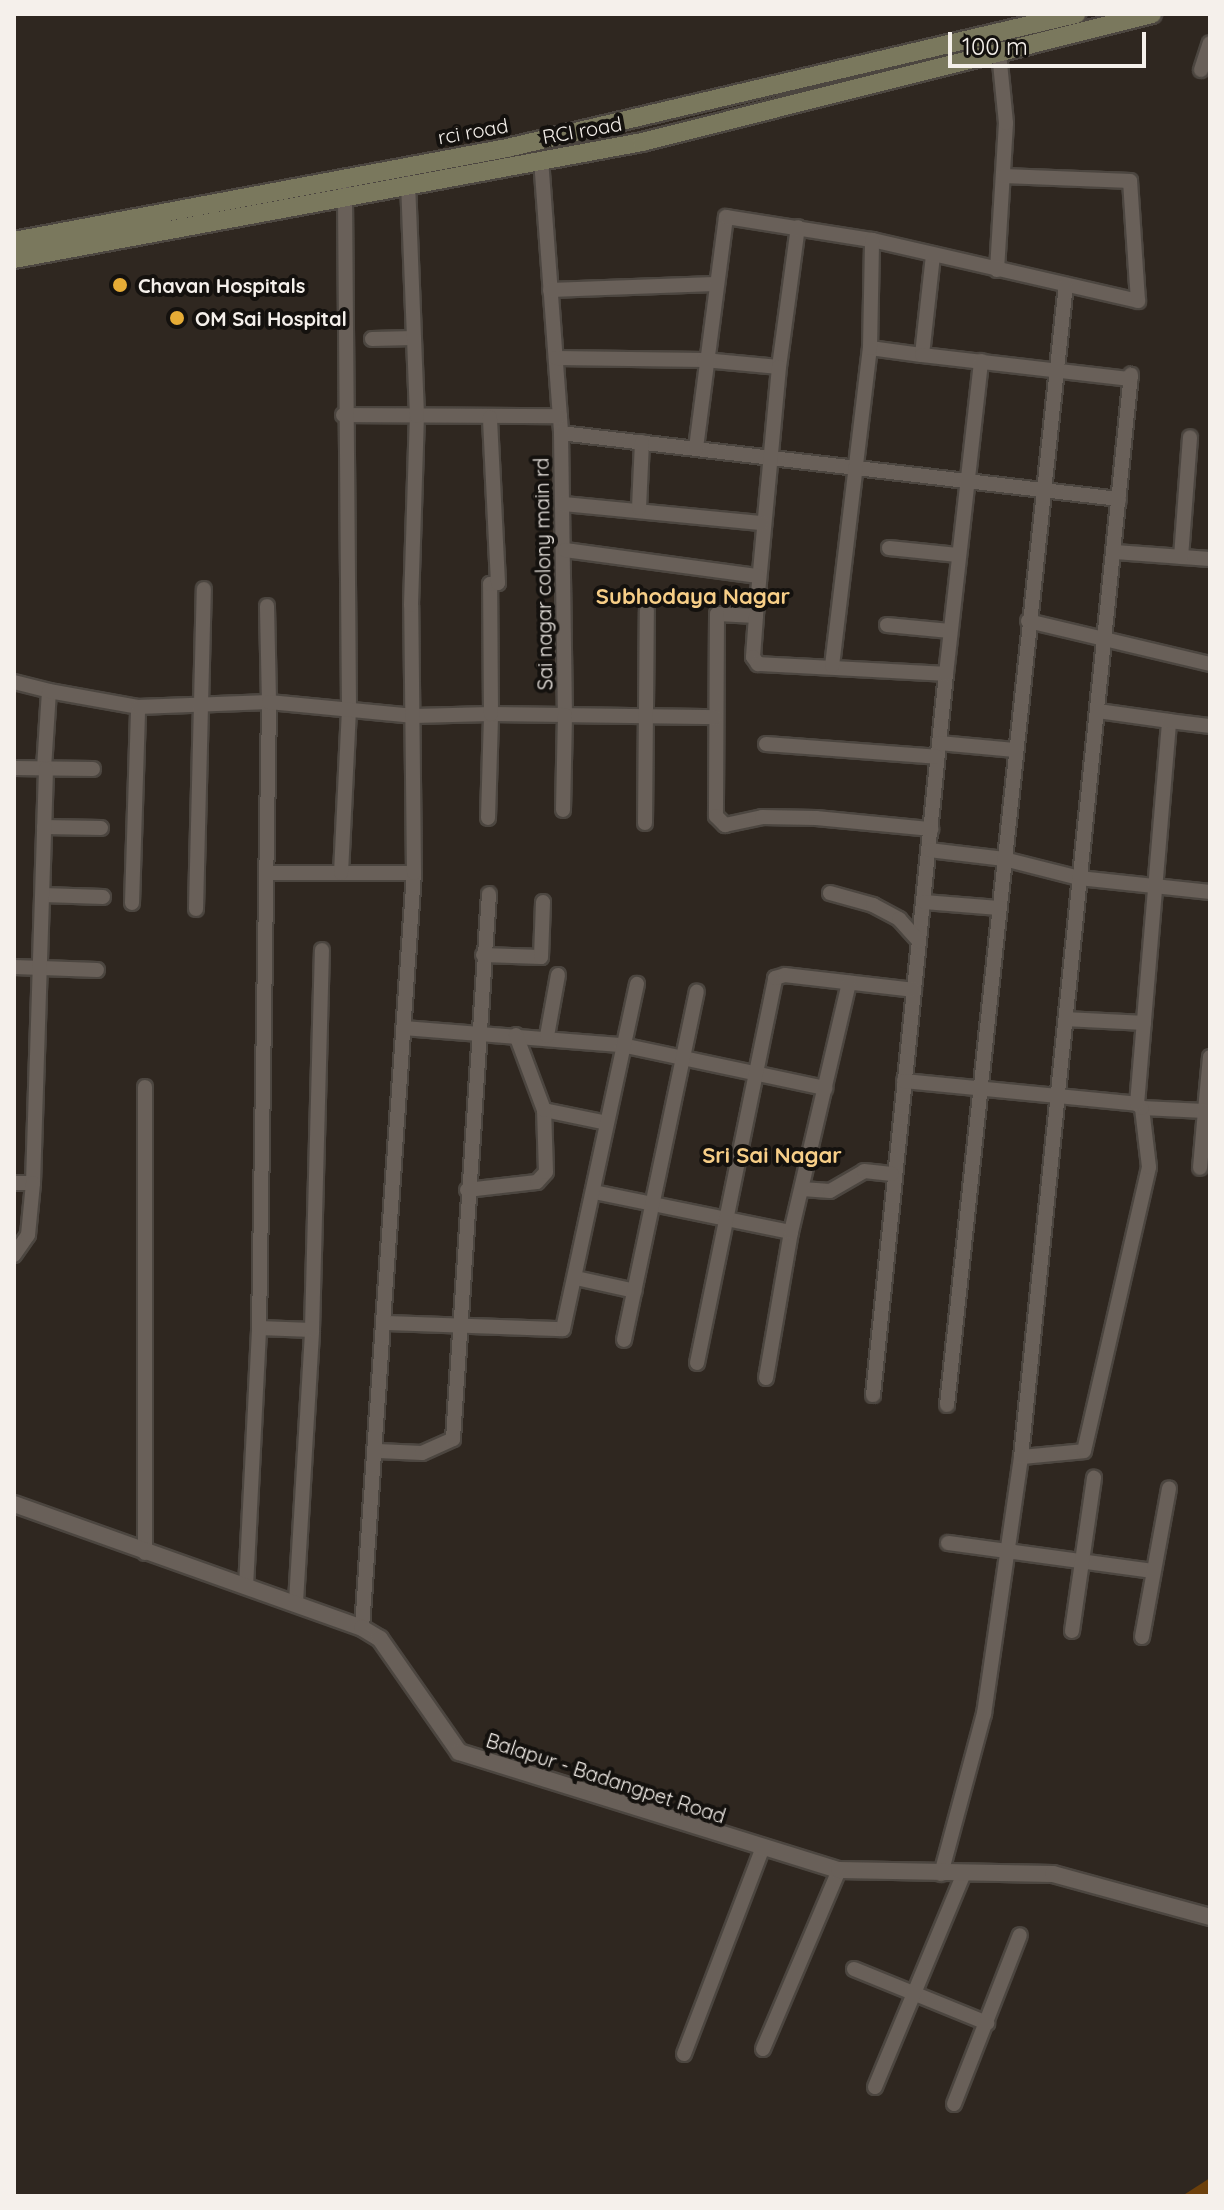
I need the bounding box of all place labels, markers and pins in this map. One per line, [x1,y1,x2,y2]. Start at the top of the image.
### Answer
place label: Chavan Hospitals [138,273,305,297]
marker: Chavan Hospitals [109,274,131,296]
place label: OM Sai Hospital [195,306,347,330]
marker: OM Sai Hospital [166,307,188,329]

